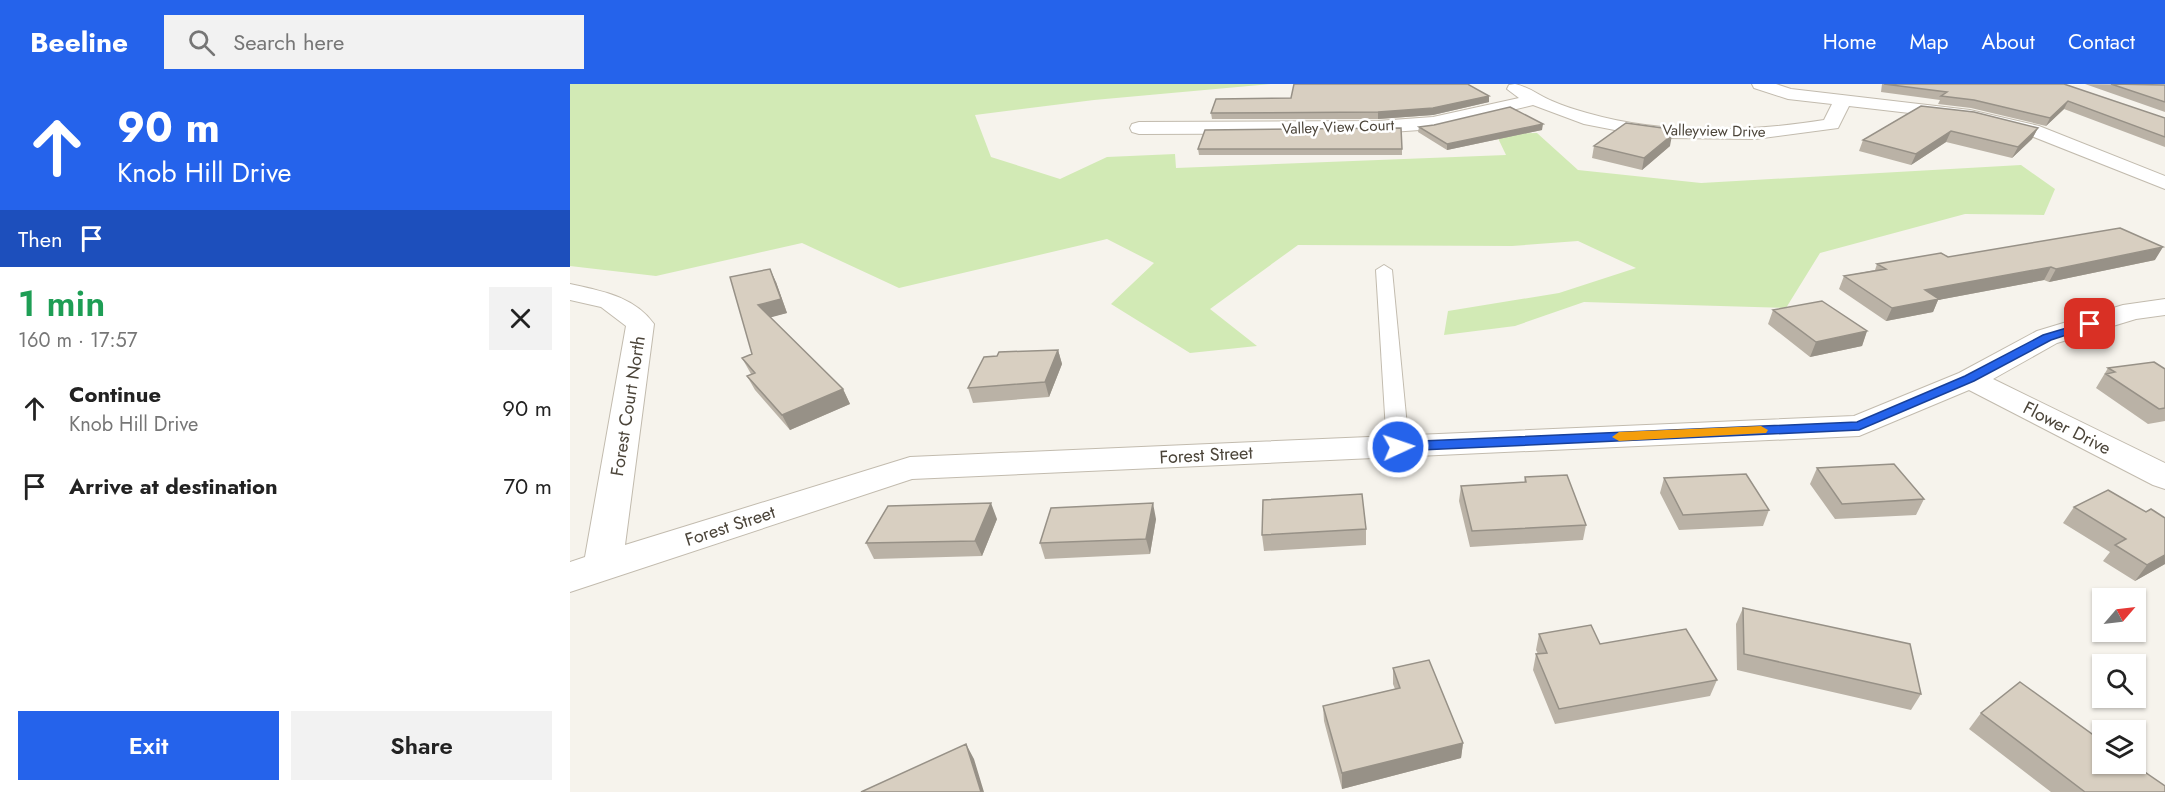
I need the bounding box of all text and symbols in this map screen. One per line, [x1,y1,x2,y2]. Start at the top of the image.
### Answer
search box [164,15,584,69]
text: Beeline [30,22,128,63]
icon: search [185,26,218,59]
text: Search here [233,26,344,58]
text: Home [1823,27,1876,57]
text: Map [1909,27,1949,57]
text: About [1982,27,2035,57]
text: Contact [2068,27,2135,57]
text: 90 m [117,97,220,158]
icon: ahead [18,108,96,186]
street label: Valley View Court [1282,114,1395,140]
street label: Valleyview Drive [1662,119,1766,143]
text: Knob Hill Drive [117,153,292,192]
icon: arrive [75,222,108,255]
text: Then [18,223,63,255]
text: 1 min [18,277,105,329]
button: close [489,287,552,350]
pin [2064,298,2115,349]
icon: arrive [2073,307,2106,340]
text: 160 m · 17:57 [18,326,137,355]
street label: Forest Court North [604,334,652,478]
text: Continue [69,378,161,410]
icon: ahead [18,392,51,425]
text: 90 m [502,392,552,424]
street label: Flower Drive [2019,395,2115,461]
text: Knob Hill Drive [69,410,198,439]
position arrow [1366,415,1430,479]
street label: Forest Street [1159,440,1254,470]
icon: arrive [18,470,51,503]
text: Arrive at destination [69,470,278,502]
text: 70 m [503,470,552,502]
street label: Forest Street [682,499,779,553]
north arrow [2092,588,2146,642]
map controls [2092,588,2146,774]
button: search [2092,654,2146,708]
button: Exit [18,711,279,780]
button: Share [291,711,552,780]
button: layers [2092,720,2146,774]

